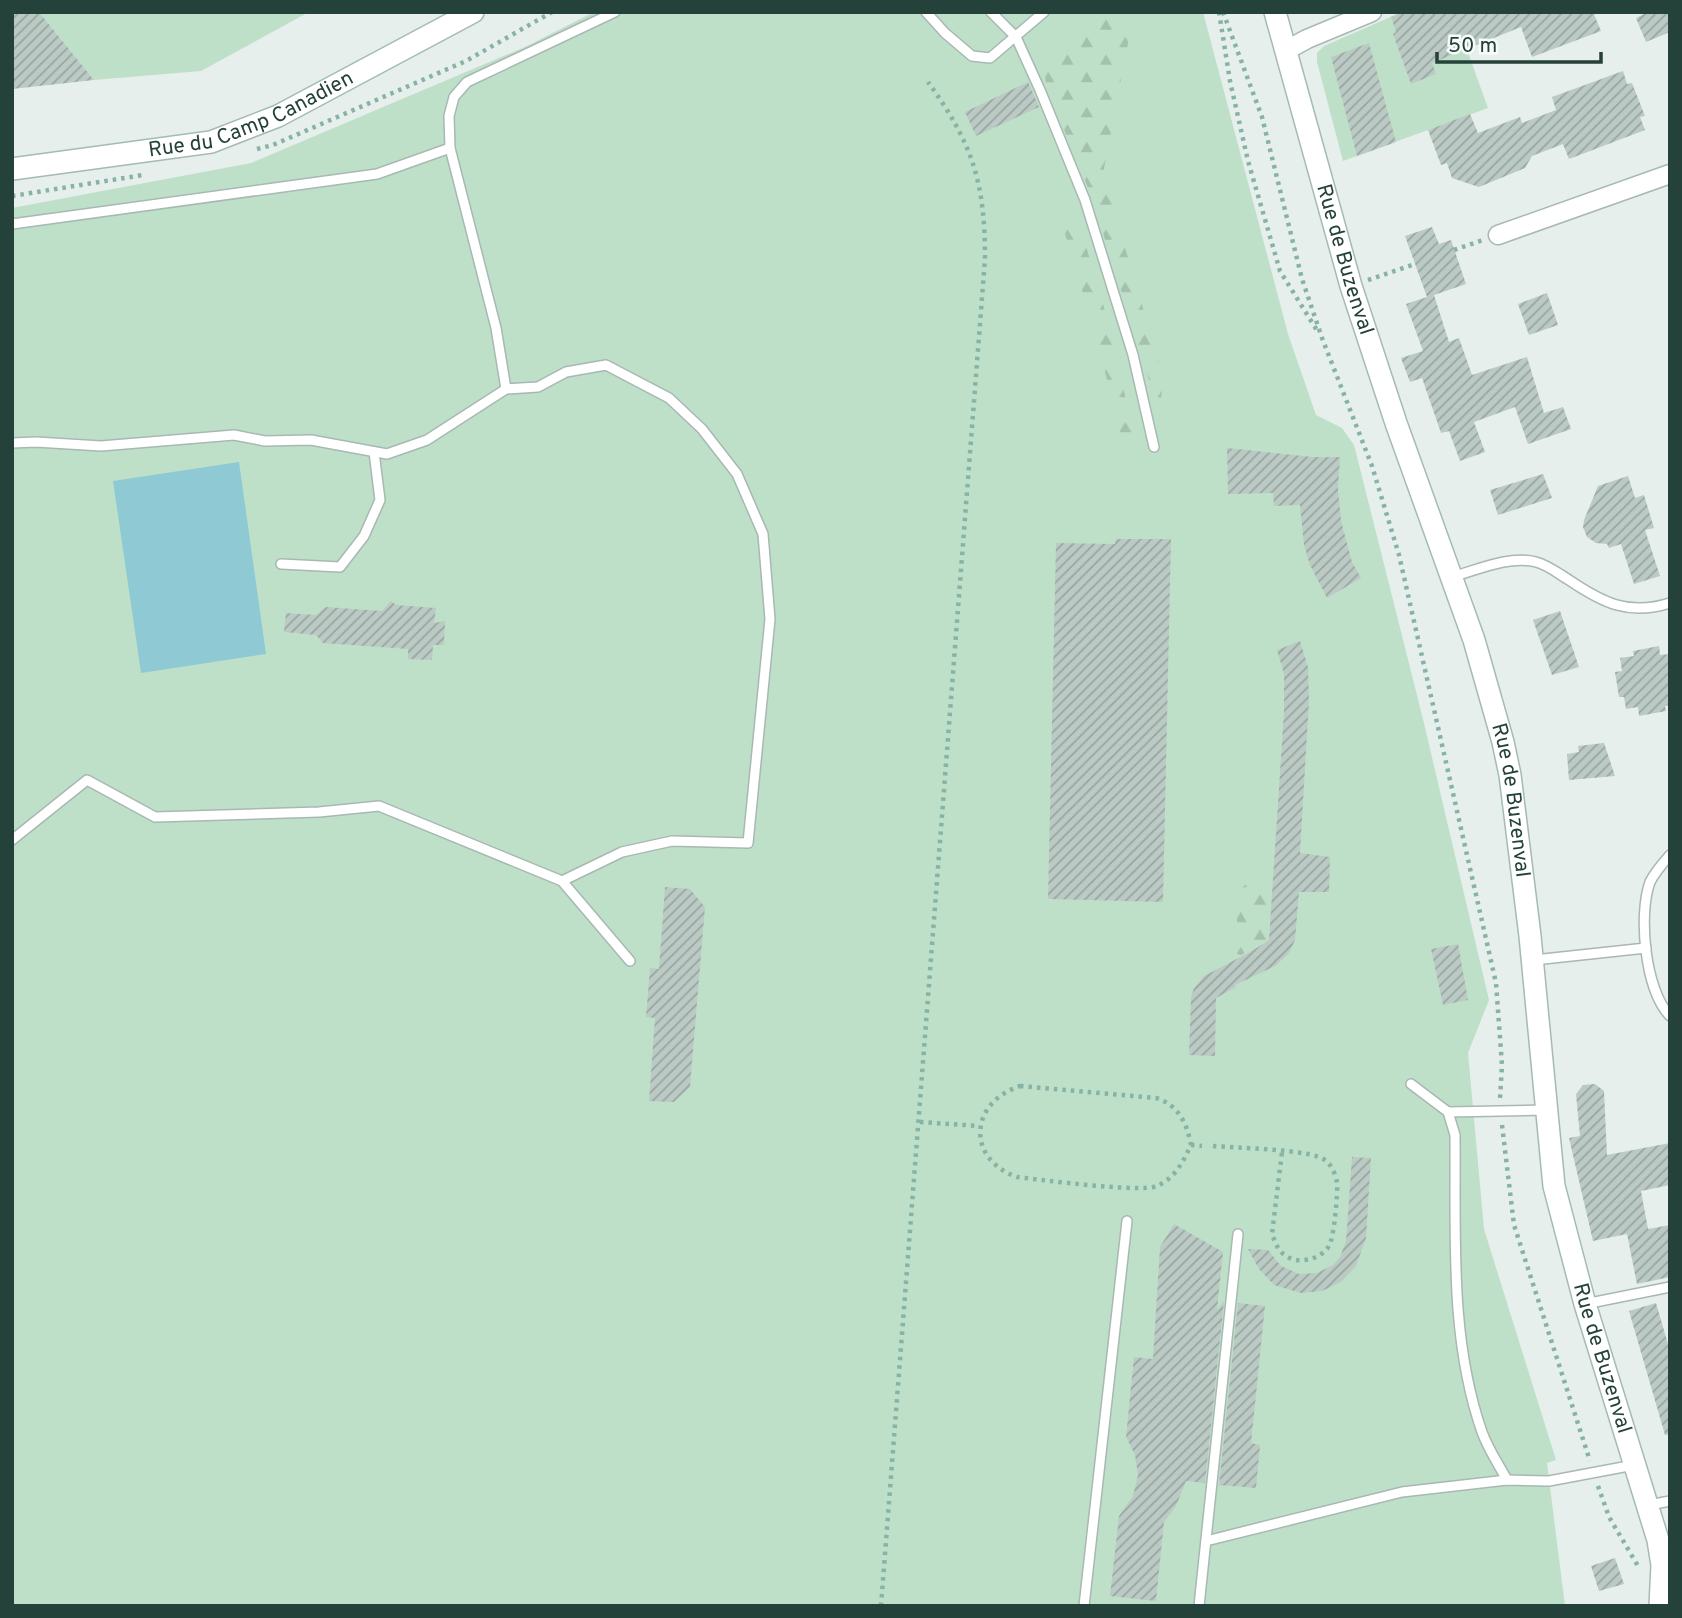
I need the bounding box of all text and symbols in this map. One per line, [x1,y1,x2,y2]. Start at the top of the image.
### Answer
scale bar [1437,21,1602,65]
text: 50 m [1448,33,1497,60]
street label: Rue du Camp Canadien [147,65,358,164]
street label: Rue de Buzenval [1310,181,1380,338]
street label: Rue de Buzenval [1485,720,1536,879]
street label: Rue de Buzenval [1567,1280,1638,1437]

